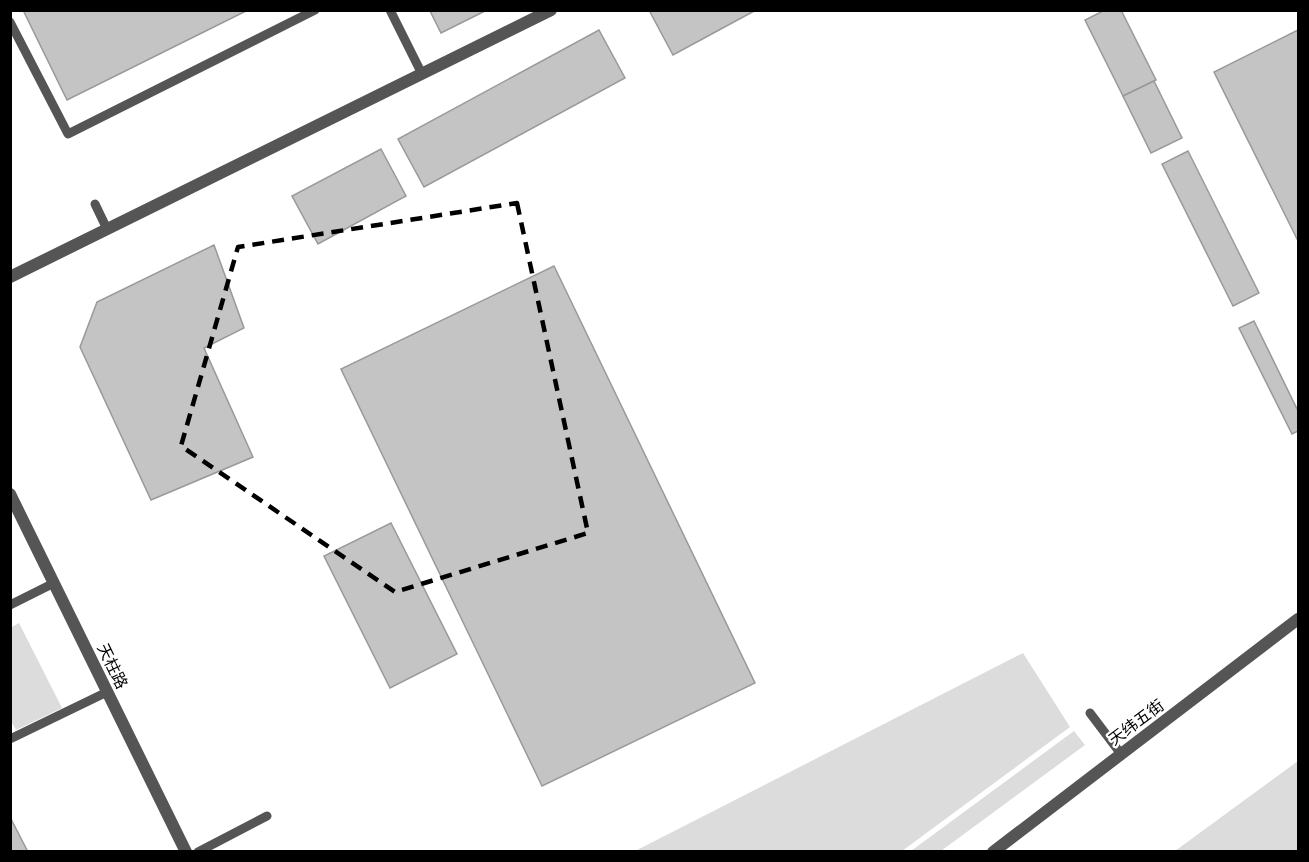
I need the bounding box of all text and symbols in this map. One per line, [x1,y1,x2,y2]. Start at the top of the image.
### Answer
street label: 天柱路 [93,640,133,692]
street label: 天纬五街 [1104,695,1168,749]

